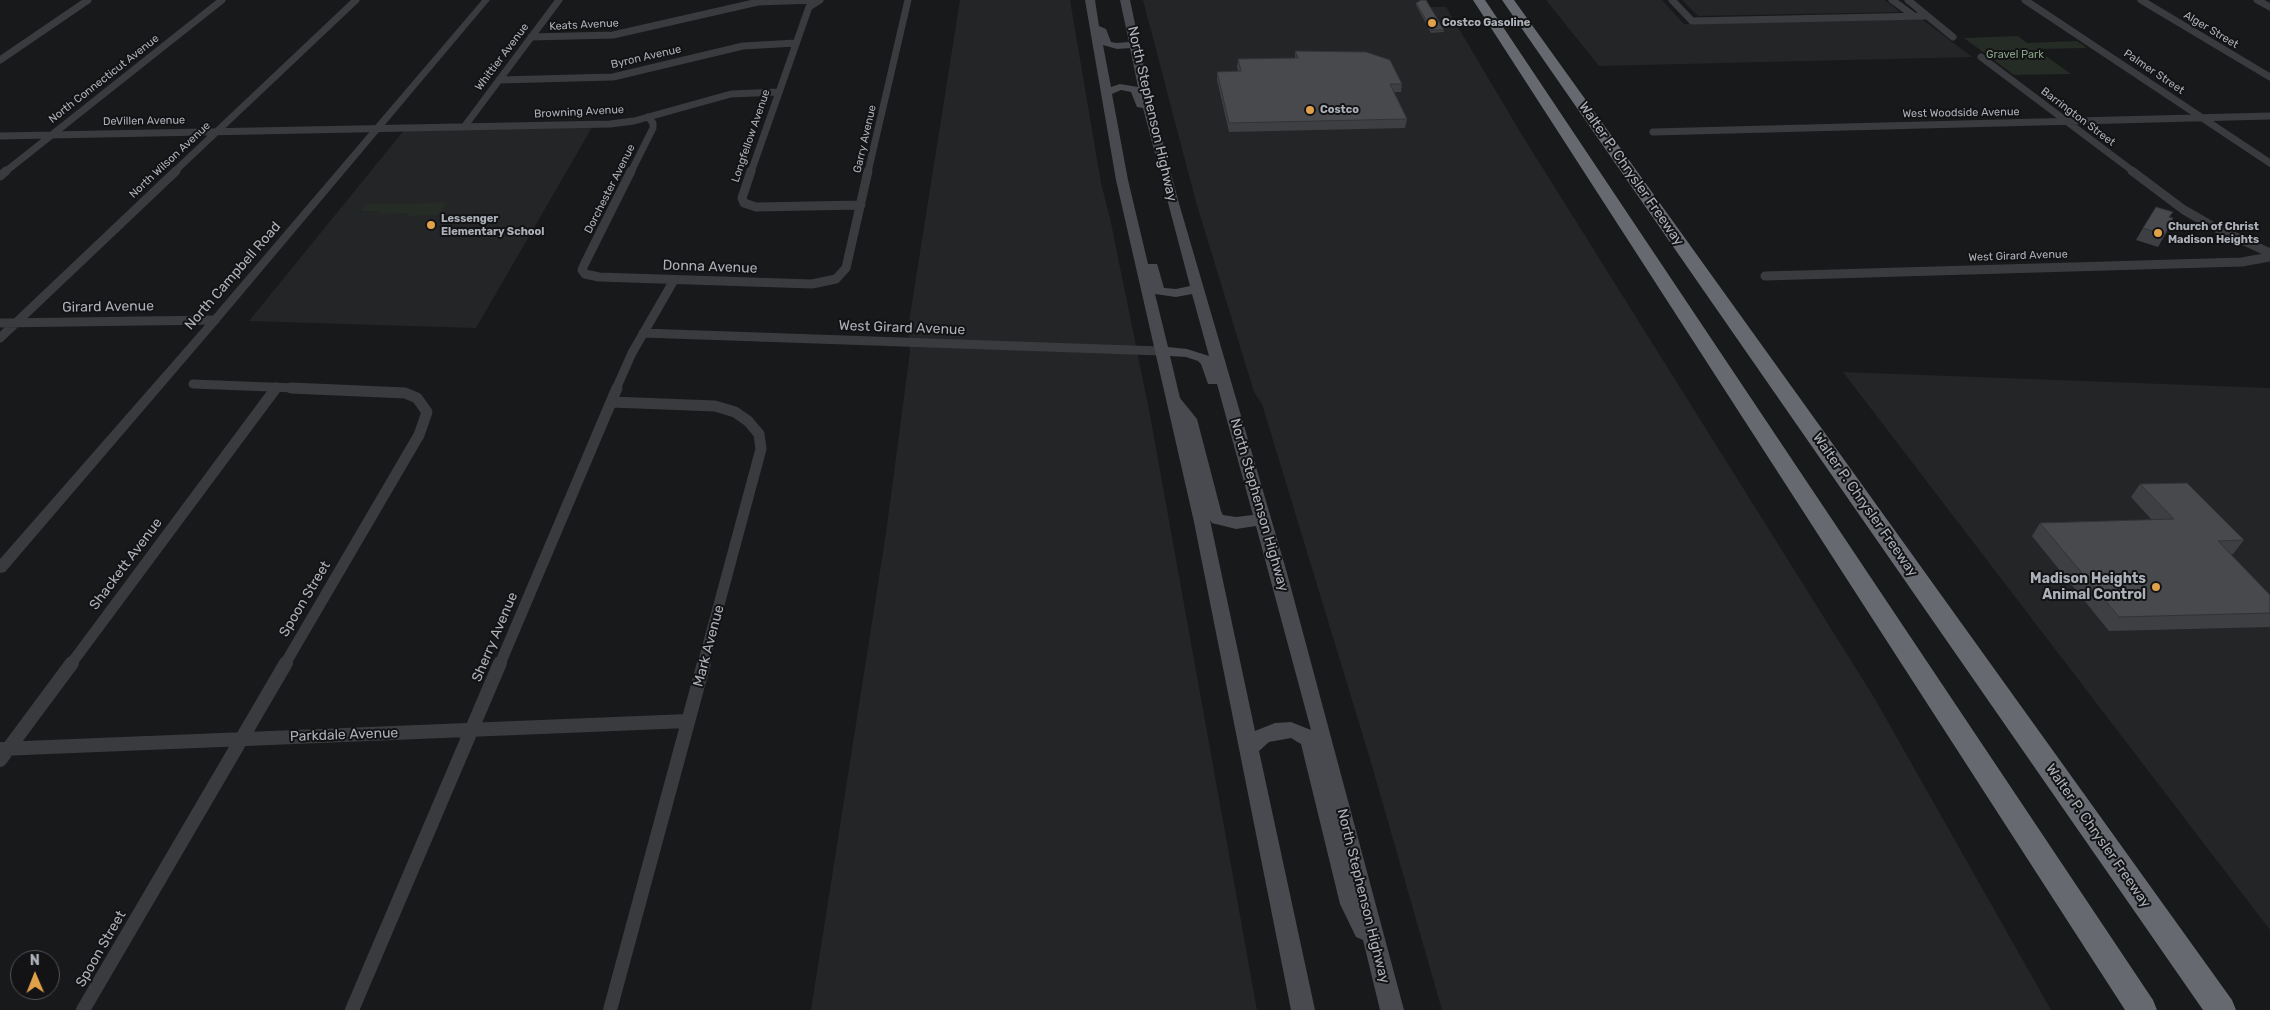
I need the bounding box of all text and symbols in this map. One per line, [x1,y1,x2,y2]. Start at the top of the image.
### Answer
street label: Alger Street [2181,9,2241,51]
place label: Costco Gasoline [1442,16,1530,30]
street label: Keats Avenue [549,17,619,33]
marker: Costco Gasoline [1426,17,1438,29]
street label: Whittier Avenue [472,21,532,93]
street label: North Stephenson Highway [1124,25,1180,203]
street label: North Connecticut Avenue [46,32,162,126]
street label: Byron Avenue [610,43,682,71]
street label: Palmer Street [2121,47,2187,97]
park label: Gravel Park [1986,48,2044,62]
street label: Barrington Street [2038,85,2118,149]
street label: Longfellow Avenue [729,88,773,184]
street label: Walter P. Chrysler Freeway [1575,99,1687,249]
street label: Browning Avenue [534,103,624,121]
place label: Costco [1320,103,1359,117]
street label: Garry Avenue [851,104,879,174]
marker: Costco [1304,104,1316,116]
street label: West Woodside Avenue [1902,105,2020,121]
street label: DeVillen Avenue [103,114,185,128]
street label: North Wilson Avenue [127,119,213,201]
street label: Dorchester Avenue [582,142,638,236]
place label: Lessenger Elementary School [441,212,544,238]
street label: North Campbell Road [181,218,285,334]
marker: Lessenger Elementary School [425,219,437,231]
place label: Church of Christ Madison Heights [2168,220,2259,246]
marker: Church of Christ Madison Heights [2152,227,2164,239]
street label: West Girard Avenue [1968,248,2068,264]
street label: Donna Avenue [662,257,758,277]
street label: Girard Avenue [62,298,154,316]
street label: West Girard Avenue [838,317,966,339]
street label: North Stephenson Highway [1226,417,1292,593]
street label: Walter P. Chrysler Freeway [1809,430,1921,580]
street label: Shackett Avenue [86,515,166,613]
street label: Spoon Street [276,558,334,640]
place label: Madison Heights Animal Control [2030,571,2146,604]
marker: Madison Heights Animal Control [2150,581,2162,593]
street label: Sherry Avenue [469,590,521,684]
street label: Mark Avenue [690,603,728,689]
street label: Parkdale Avenue [289,725,399,745]
street label: Walter P. Chrysler Freeway [2042,761,2154,911]
street label: North Stephenson Highway [1333,807,1393,985]
street label: Spoon Street [72,908,130,990]
north arrow [10,950,60,1000]
text: N [30,952,40,969]

